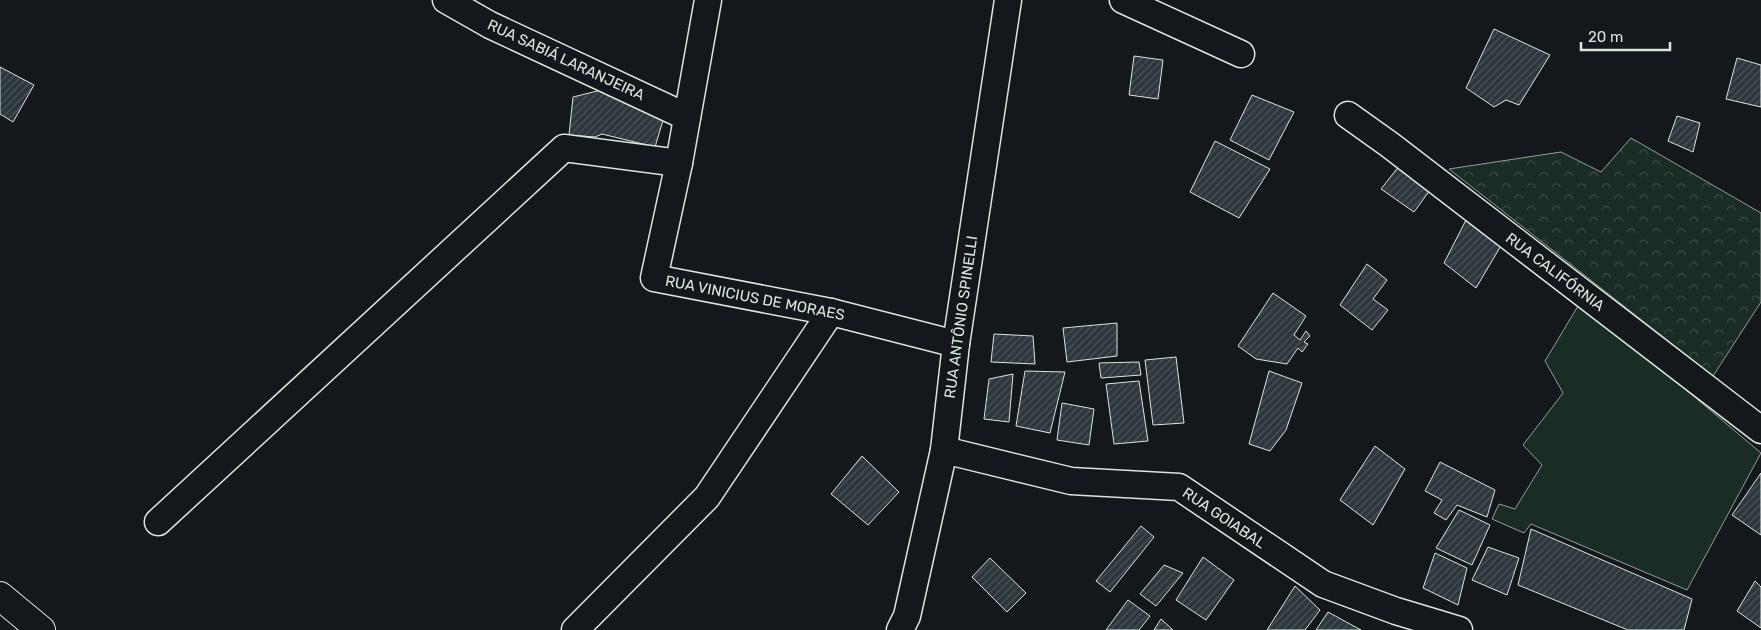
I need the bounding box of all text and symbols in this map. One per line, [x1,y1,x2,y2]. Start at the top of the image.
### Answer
street label: RUA SABIÁ LARANJEIRA [484,16,648,104]
scale bar [1581,20,1670,52]
text: 20 m [1588,28,1623,46]
street label: RUA CALIFÓRNIA [1502,229,1608,315]
street label: RUA ANTÔNIO SPINELLI [941,235,981,399]
street label: RUA VINICIUS DE MORAES [664,272,846,324]
street label: RUA GOIABAL [1179,484,1269,553]

